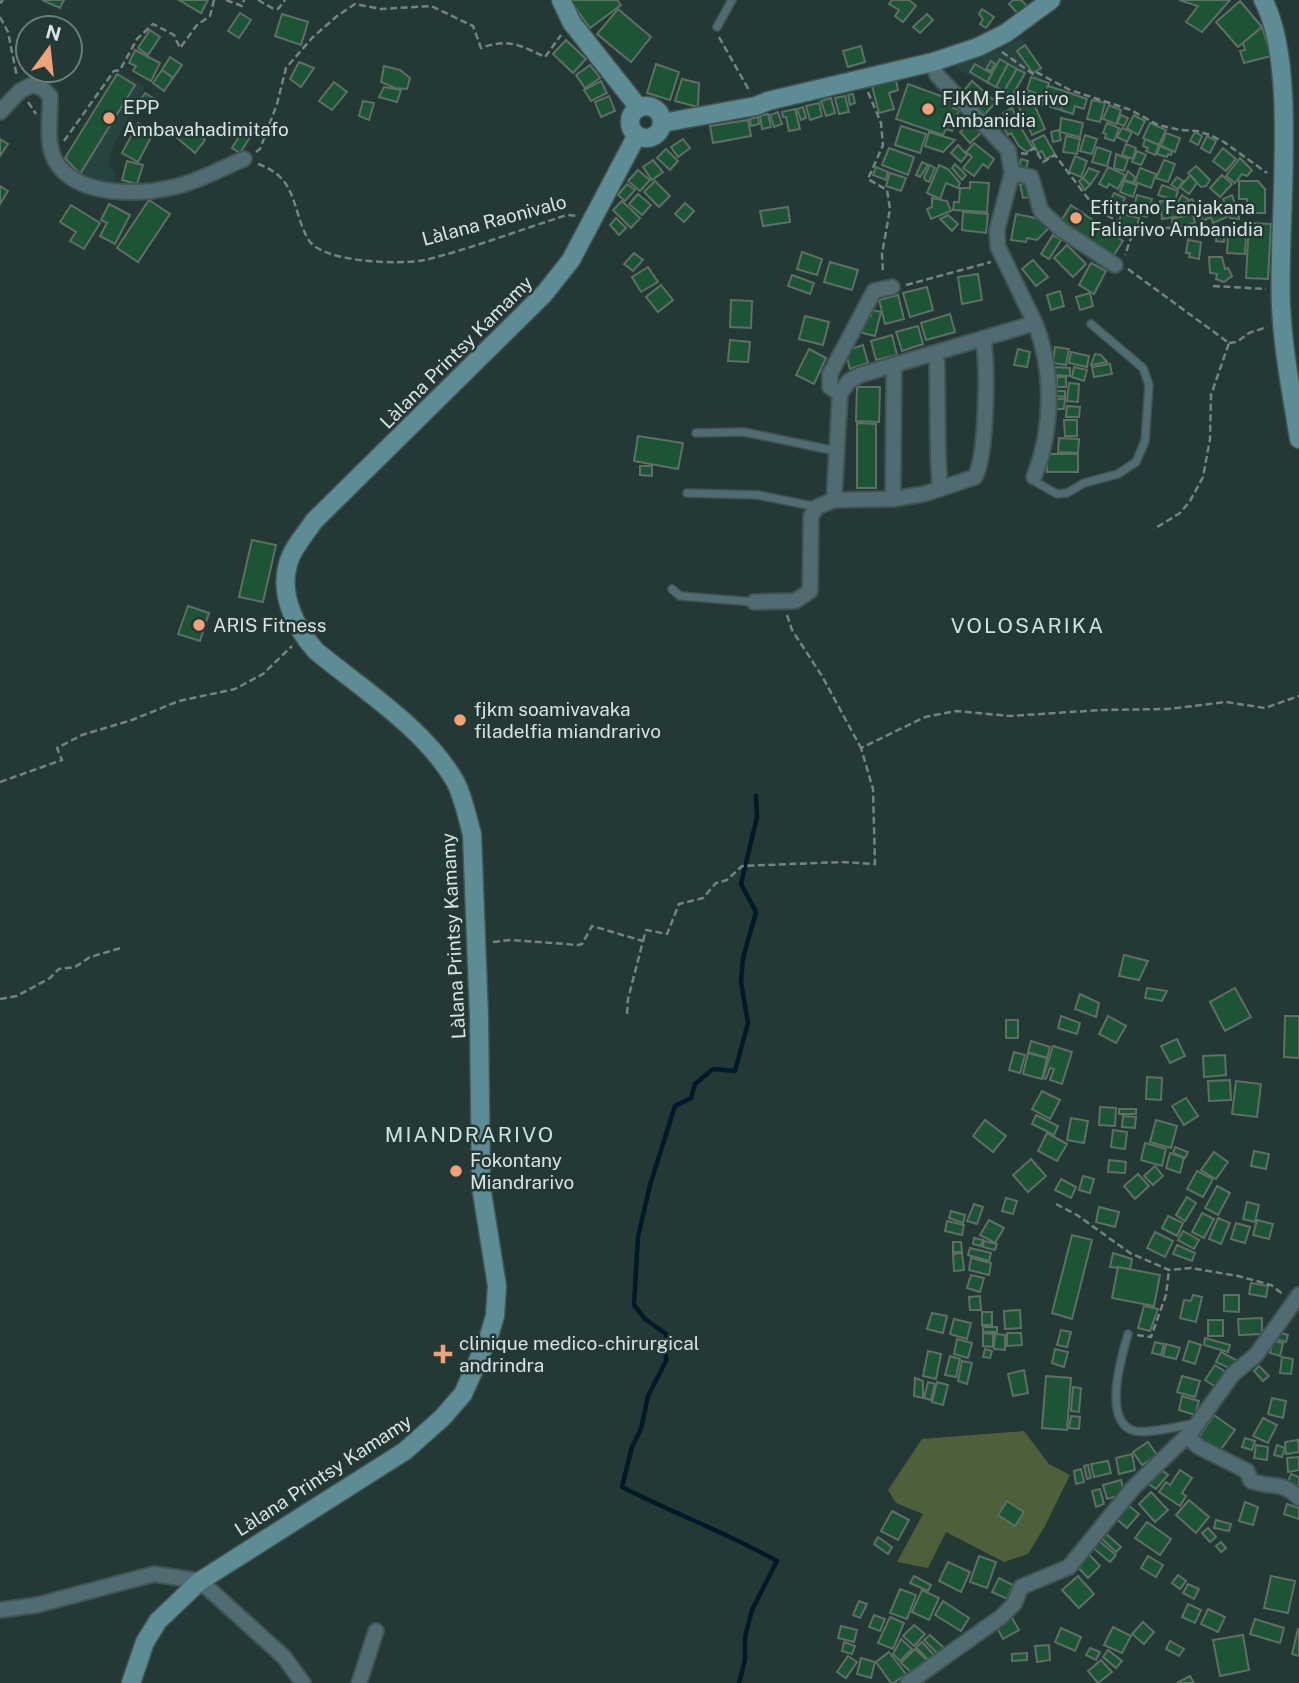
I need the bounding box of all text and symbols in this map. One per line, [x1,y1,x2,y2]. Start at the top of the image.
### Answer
north arrow [14,14,84,84]
text: N [43,20,63,45]
place label: FJKM Faliarivo Ambanidia [942,87,1069,131]
place label: EPP Ambavahadimitafo [123,96,289,140]
marker: FJKM Faliarivo Ambanidia [920,101,936,117]
marker: EPP Ambavahadimitafo [101,110,117,126]
street label: Làlana Raonivalo [419,190,569,250]
place label: Efitrano Fanjakana Faliarivo Ambanidia [1090,196,1263,240]
marker: Efitrano Fanjakana Faliarivo Ambanidia [1068,210,1084,226]
street label: Làlana Printsy Kamamy [375,271,537,433]
district label: VOLOSARIKA [951,613,1105,638]
place label: ARIS Fitness [213,614,326,636]
marker: ARIS Fitness [191,617,207,633]
place label: fjkm soamivavaka filadelfia miandrarivo [474,698,661,742]
marker: fjkm soamivavaka filadelfia miandrarivo [452,712,468,728]
street label: Làlana Printsy Kamamy [437,832,469,1040]
district label: MIANDRARIVO [385,1122,555,1147]
place label: Fokontany Miandrarivo [470,1149,574,1193]
marker: Fokontany Miandrarivo [448,1163,464,1179]
place label: clinique medico-chirurgical andrindra [459,1332,700,1376]
marker: clinique medico-chirurgical andrindra [433,1344,453,1364]
street label: Làlana Printsy Kamamy [230,1410,416,1540]

